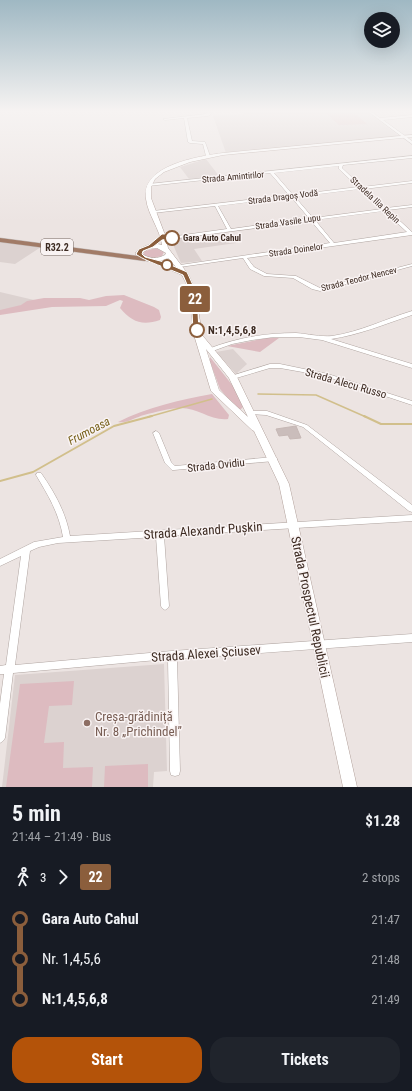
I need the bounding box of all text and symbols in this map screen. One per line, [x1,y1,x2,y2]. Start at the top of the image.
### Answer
map controls [364,12,400,48]
button: layers [364,12,400,48]
street label: Strada Amintirilor [202,169,265,185]
street label: Stradela Ilia Repin [348,175,402,225]
street label: Strada Dragoș Vodă [247,188,319,207]
street label: Strada Vasile Lupu [255,212,321,232]
marker: Gara Auto Cahul [164,230,180,246]
place label: Gara Auto Cahul [183,233,241,243]
road number: R32.2 [41,239,73,255]
street label: Strada Doinelor [268,241,324,259]
unlabelled marker [161,259,173,271]
street label: Strada Teodor Nencev [320,265,398,293]
line badge: 22 [177,286,213,312]
text: 22 [188,291,202,307]
marker: N:1,4,5,6,8 [189,322,205,338]
place label: N:1,4,5,6,8 [208,324,257,337]
street label: Strada Alecu Russo [304,366,389,401]
water label: Frumoasa [66,414,112,448]
street label: Strada Ovidiu [187,456,245,475]
street label: Strada Alexandr Pușkin [143,519,263,543]
street label: Strada Prospectul Republicii [288,535,333,679]
street label: Strada Alexei Șciusev [151,642,262,666]
place label: Creșa-grădiniță Nr. 8 „Prichindel” [95,709,182,739]
marker: Creșa-grădiniță Nr. 8 „Prichindel” [82,718,92,728]
text: 5 min [12,801,61,826]
text: $1.28 [365,812,400,830]
text: 21:44 – 21:49 · Bus [12,829,111,844]
icon: walk [12,866,34,888]
icon: forward [52,866,74,888]
text: 22 [88,869,103,885]
text: 3 [40,870,46,885]
text: 2 stops [362,870,400,885]
text: Gara Auto Cahul [42,910,139,928]
text: 21:47 [371,912,400,927]
text: Nr. 1,4,5,6 [42,950,101,968]
text: 21:48 [371,952,400,967]
text: N:1,4,5,6,8 [42,990,108,1008]
text: 21:49 [371,992,400,1007]
button: Start [12,1037,202,1083]
button: Tickets [210,1037,400,1083]

